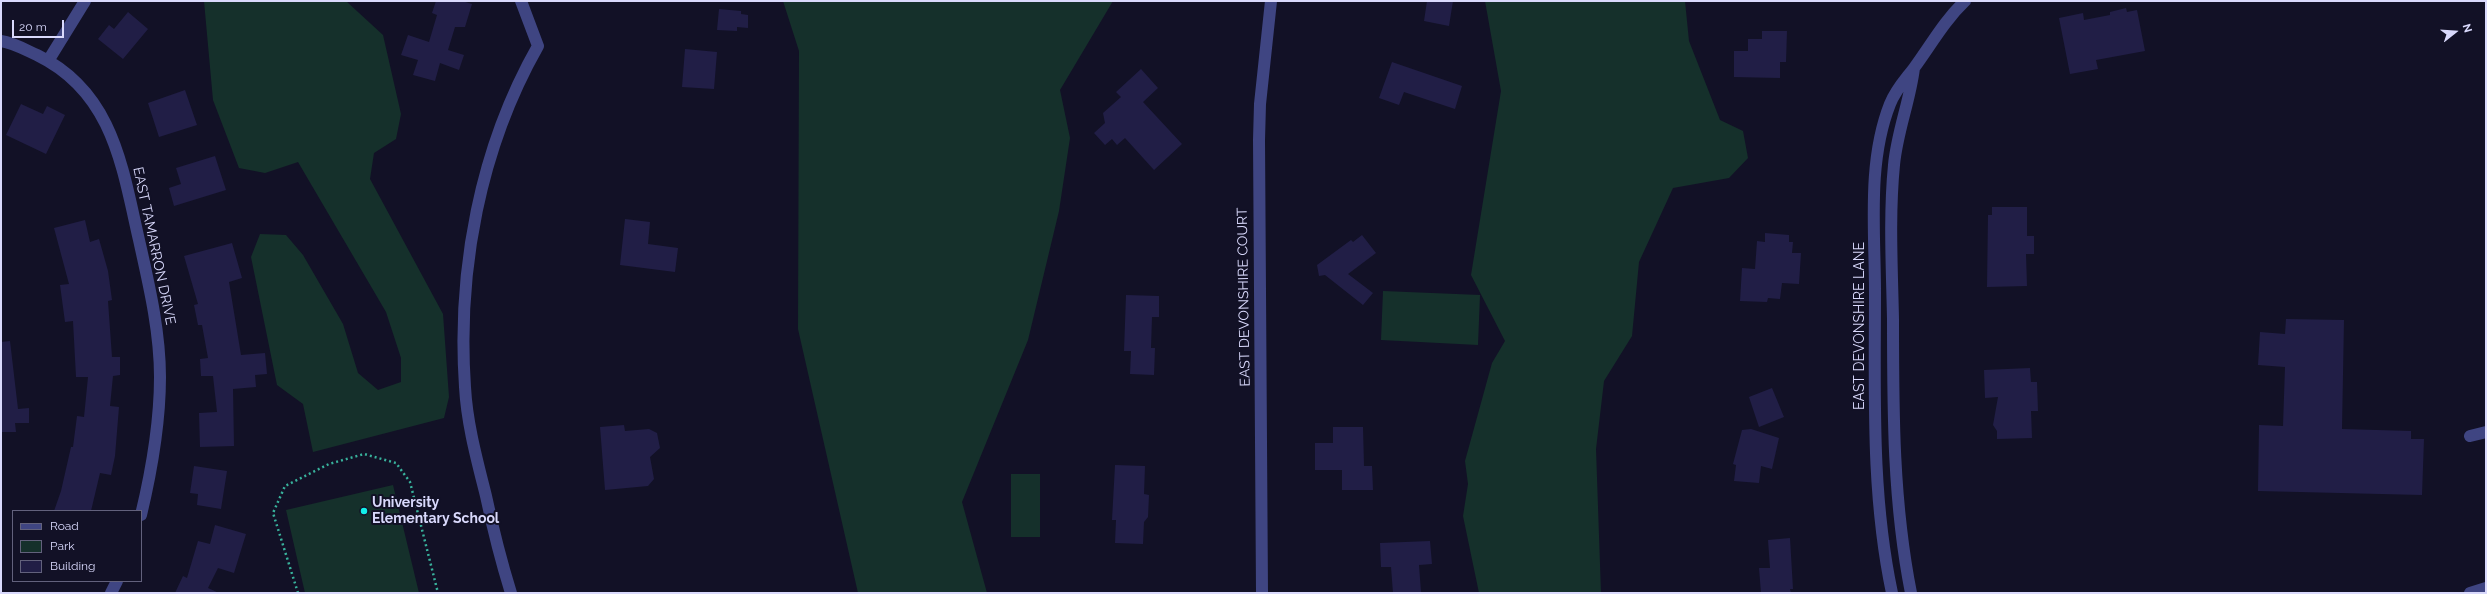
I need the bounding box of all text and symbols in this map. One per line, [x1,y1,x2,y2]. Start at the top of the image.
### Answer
scale bar [14,12,66,38]
north arrow [2435,12,2475,52]
text: 20 m [19,20,47,34]
text: N [2460,22,2474,34]
street label: EAST TAMARRON DRIVE [129,165,179,327]
street label: EAST DEVONSHIRE COURT [1234,207,1254,387]
street label: EAST DEVONSHIRE LANE [1852,242,1868,410]
place label: University Elementary School [372,495,499,528]
marker: University Elementary School [359,506,369,516]
legend [12,510,142,582]
text: Road [50,519,79,533]
text: Park [50,539,75,553]
text: Building [50,559,96,573]

